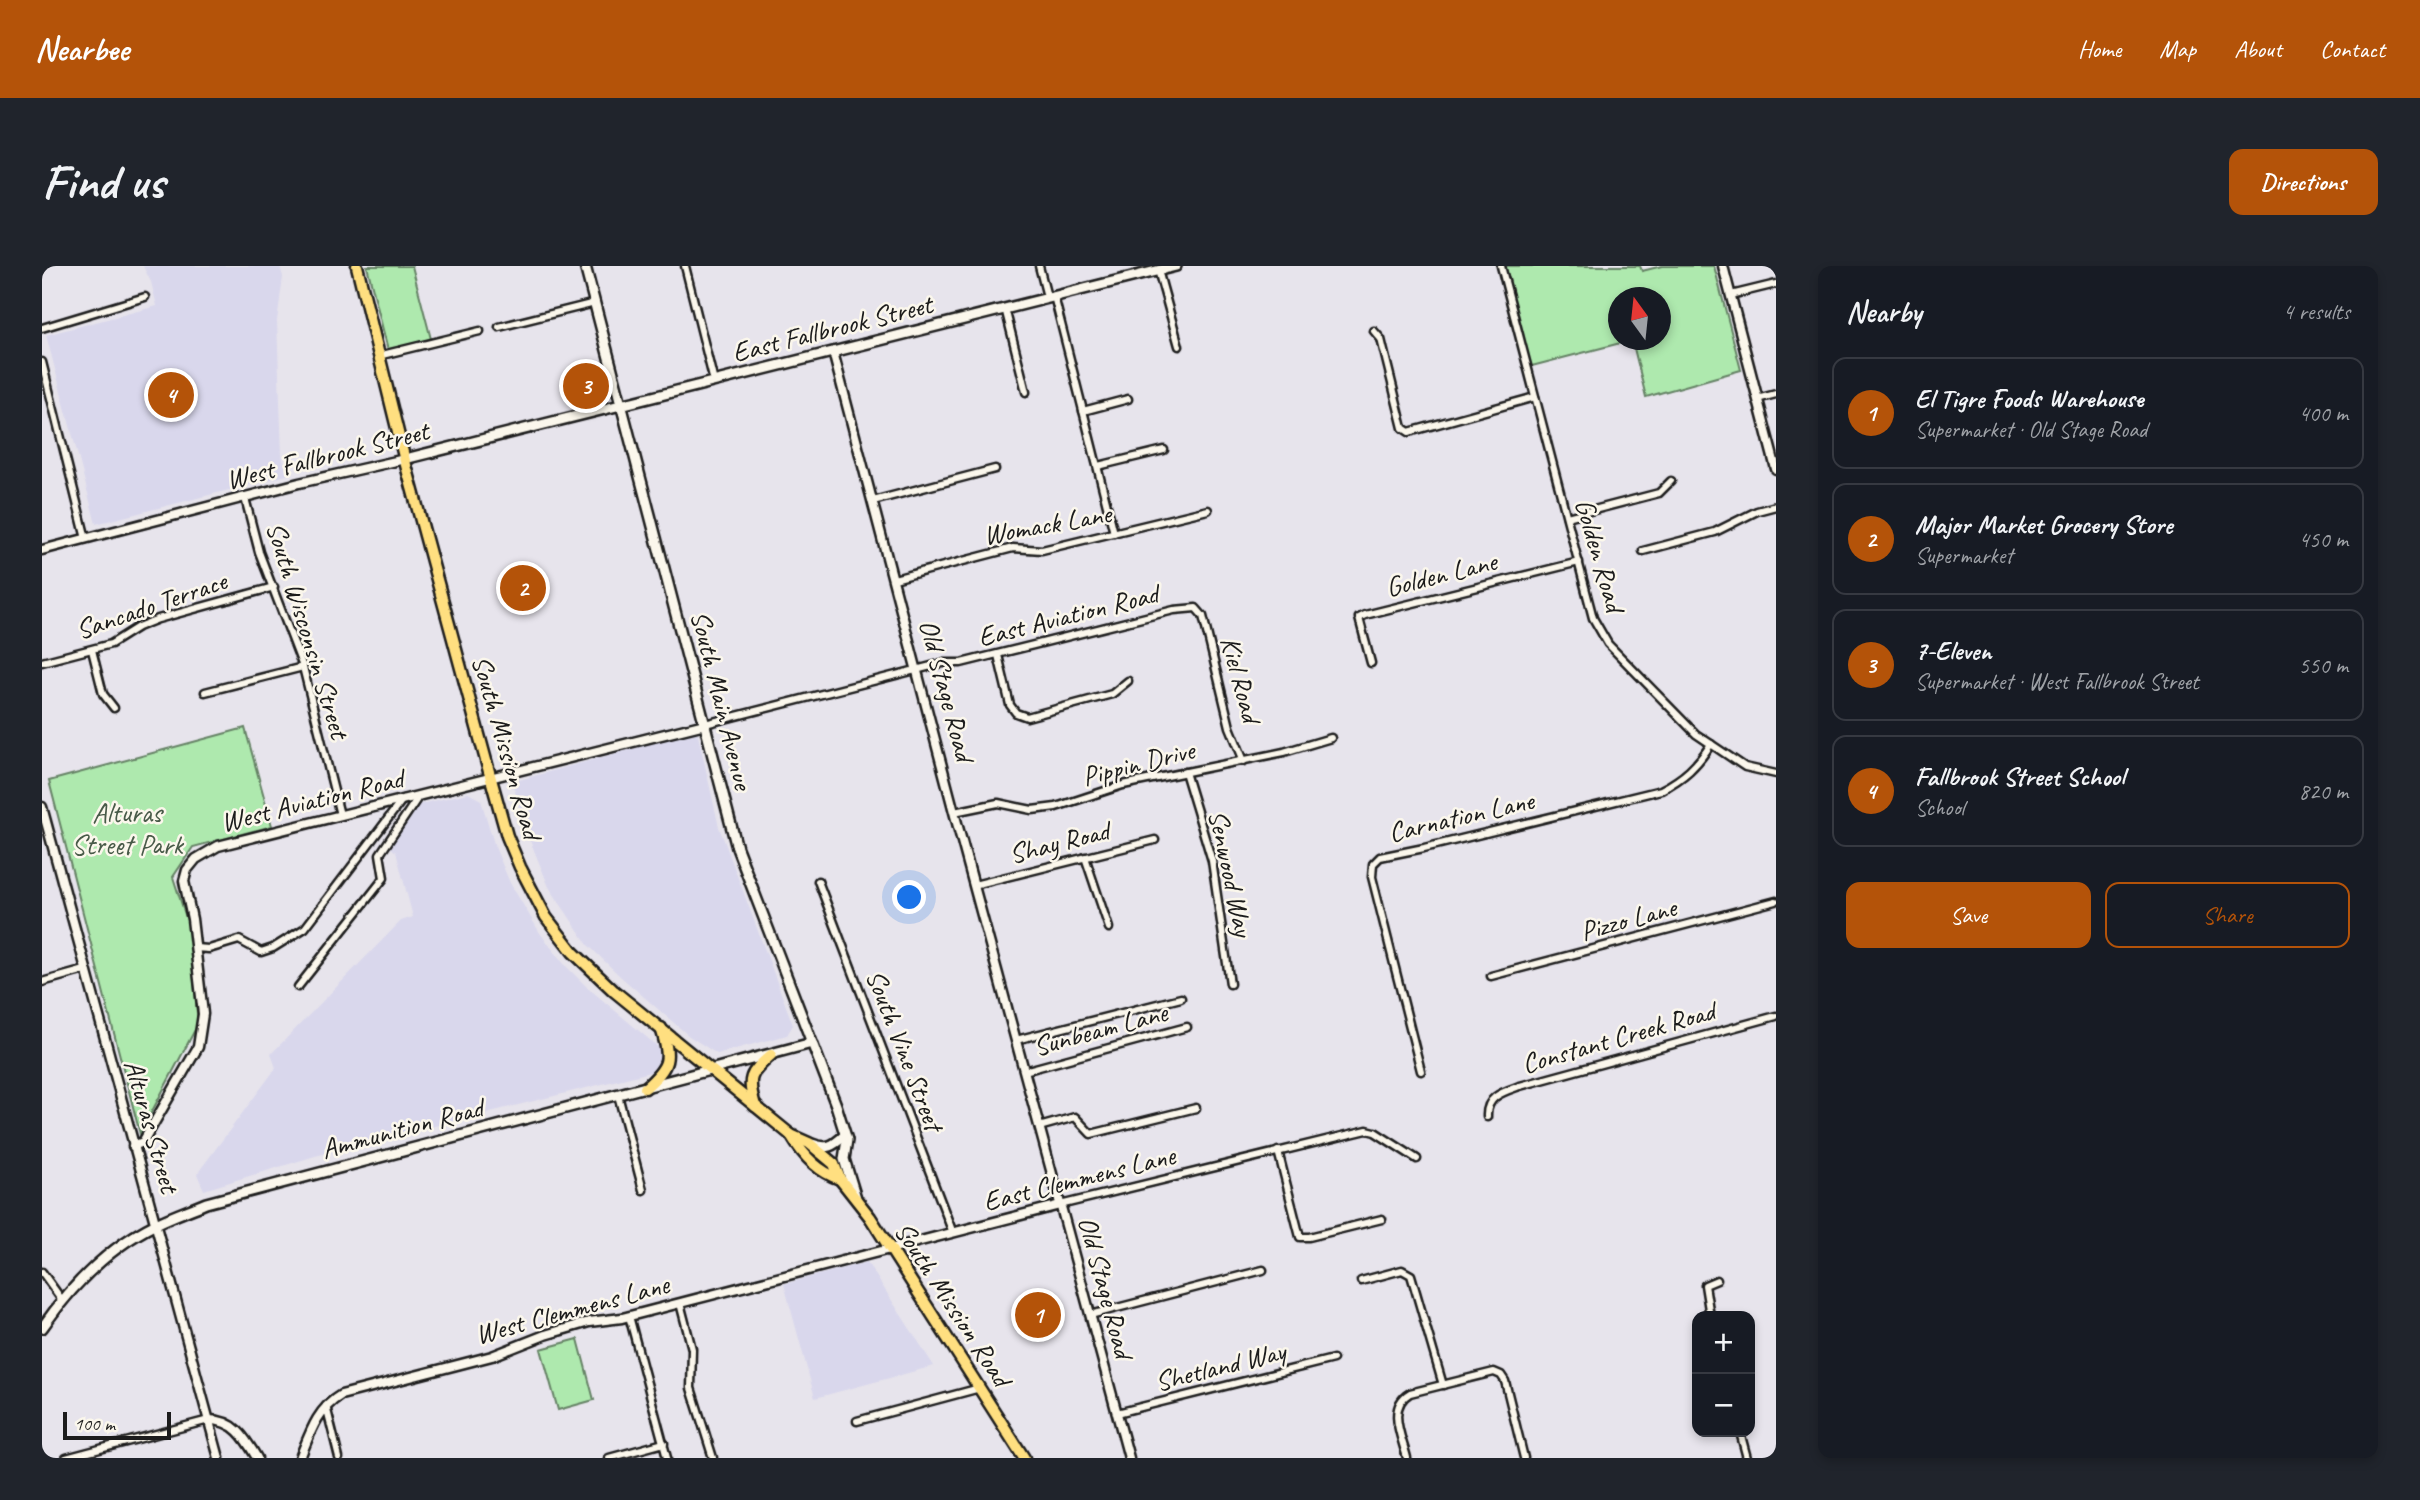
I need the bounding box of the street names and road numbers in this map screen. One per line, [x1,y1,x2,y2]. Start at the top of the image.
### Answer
street label: East Fallbrook Street [728,286,938,370]
street label: West Fallbrook Street [222,412,435,497]
street label: Womack Lane [980,495,1115,552]
street label: Golden Road [1567,495,1634,619]
street label: South Wisconsin Street [258,518,358,745]
street label: Golden Lane [1382,543,1502,605]
street label: Sancado Terrace [71,562,233,647]
street label: East Aviation Road [974,575,1166,654]
street label: South Main Avenue [683,607,762,795]
street label: Old Stage Road [911,615,984,768]
street label: Kiel Road [1213,632,1270,729]
street label: South Mission Road [464,651,551,847]
street label: Pippin Drive [1078,732,1200,794]
street label: West Aviation Road [217,759,411,840]
street label: Carnation Lane [1385,782,1539,850]
street label: Senwood Way [1201,807,1262,942]
street label: Shay Road [1005,812,1117,871]
street label: Pizzo Lane [1576,889,1682,949]
street label: South Vine Street [858,965,953,1139]
street label: Constant Creek Road [1517,992,1722,1081]
street label: Sunbeam Lane [1029,994,1173,1064]
street label: Alturas Street [116,1056,188,1199]
street label: Ammunition Road [317,1089,491,1166]
street label: East Clemmens Lane [979,1137,1180,1219]
street label: Old Stage Road [1070,1212,1143,1365]
street label: South Mission Road [887,1215,1021,1396]
street label: West Clemmens Lane [471,1266,675,1352]
street label: Shetland Way [1151,1332,1291,1399]

